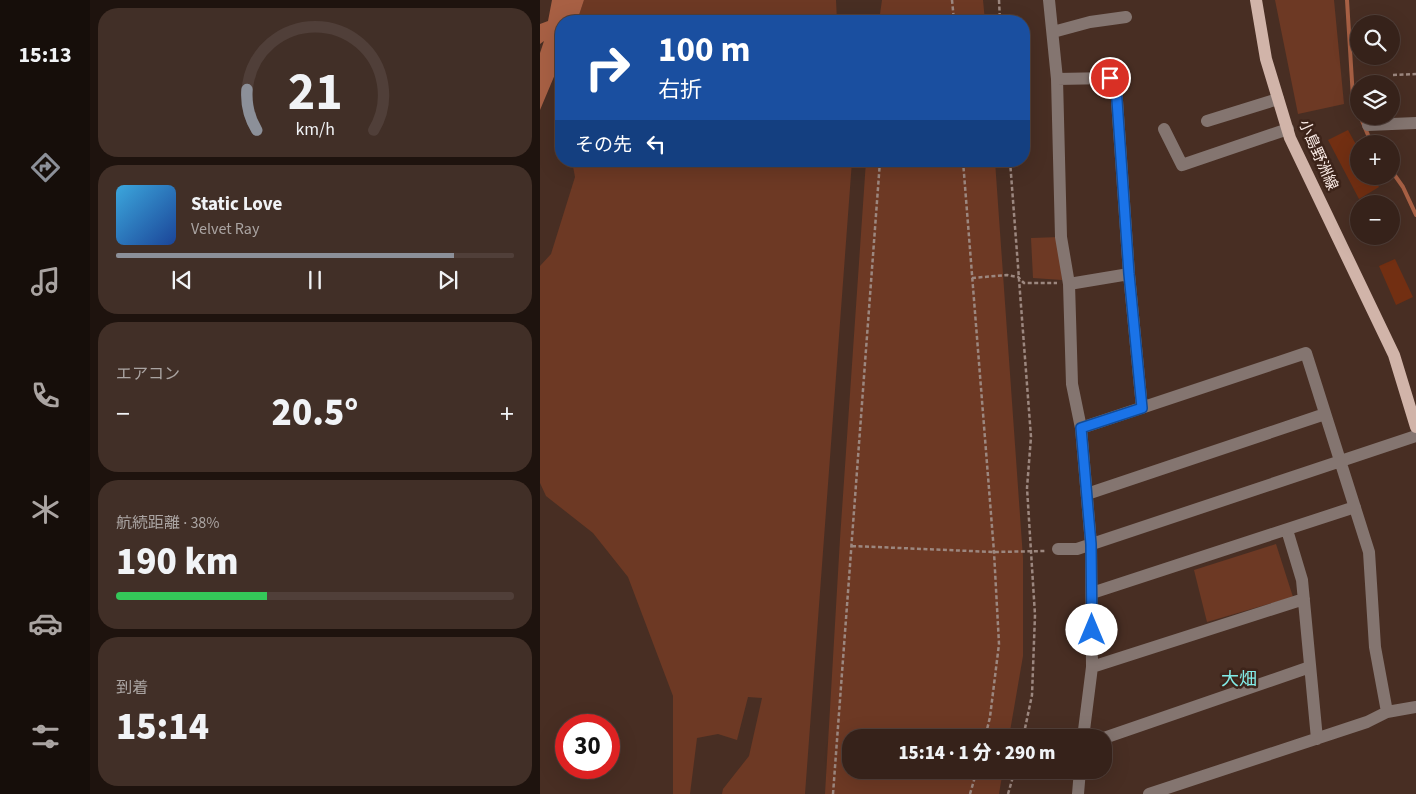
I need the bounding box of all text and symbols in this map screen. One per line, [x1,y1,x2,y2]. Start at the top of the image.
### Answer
map controls [1350,15,1400,245]
button: search [1350,15,1400,65]
text: 100 m [658,25,750,75]
icon: right [575,35,640,100]
text: 15:13 [18,39,72,71]
text: 21 [288,56,342,130]
pin [1089,57,1131,99]
icon: arrive [1096,64,1124,92]
text: 右折 [658,74,702,106]
button: layers [1350,75,1400,125]
street label: 小島野洲線 [1293,116,1343,194]
text: km/h [295,117,335,142]
icon: left [642,130,670,158]
text: その先 [575,132,632,159]
button: + [1350,135,1400,185]
icon: directions [28,150,63,185]
text: Static Love [191,191,282,218]
button: − [1350,195,1400,245]
text: Velvet Ray [191,218,259,240]
icon: music [28,264,63,299]
icon: previous [168,266,196,294]
icon: pause [301,266,329,294]
icon: next [434,266,462,294]
text: エアコン [116,363,180,385]
icon: phone [28,378,63,413]
text: 20.5° [272,386,358,440]
text: − [116,394,130,434]
text: + [500,394,514,434]
icon: climate [28,492,63,527]
text: 航続距離 · 38% [116,512,219,534]
text: 190 km [116,535,238,589]
position arrow [1065,603,1117,655]
icon: car [28,606,63,641]
district label: 大畑 [1221,667,1257,692]
text: 到着 [116,677,148,699]
text: 15:14 [116,700,209,754]
speed limit sign: 30 [555,714,620,779]
icon: filters [28,719,63,754]
text: 15:14 · 1 分 · 290 m [898,740,1056,767]

